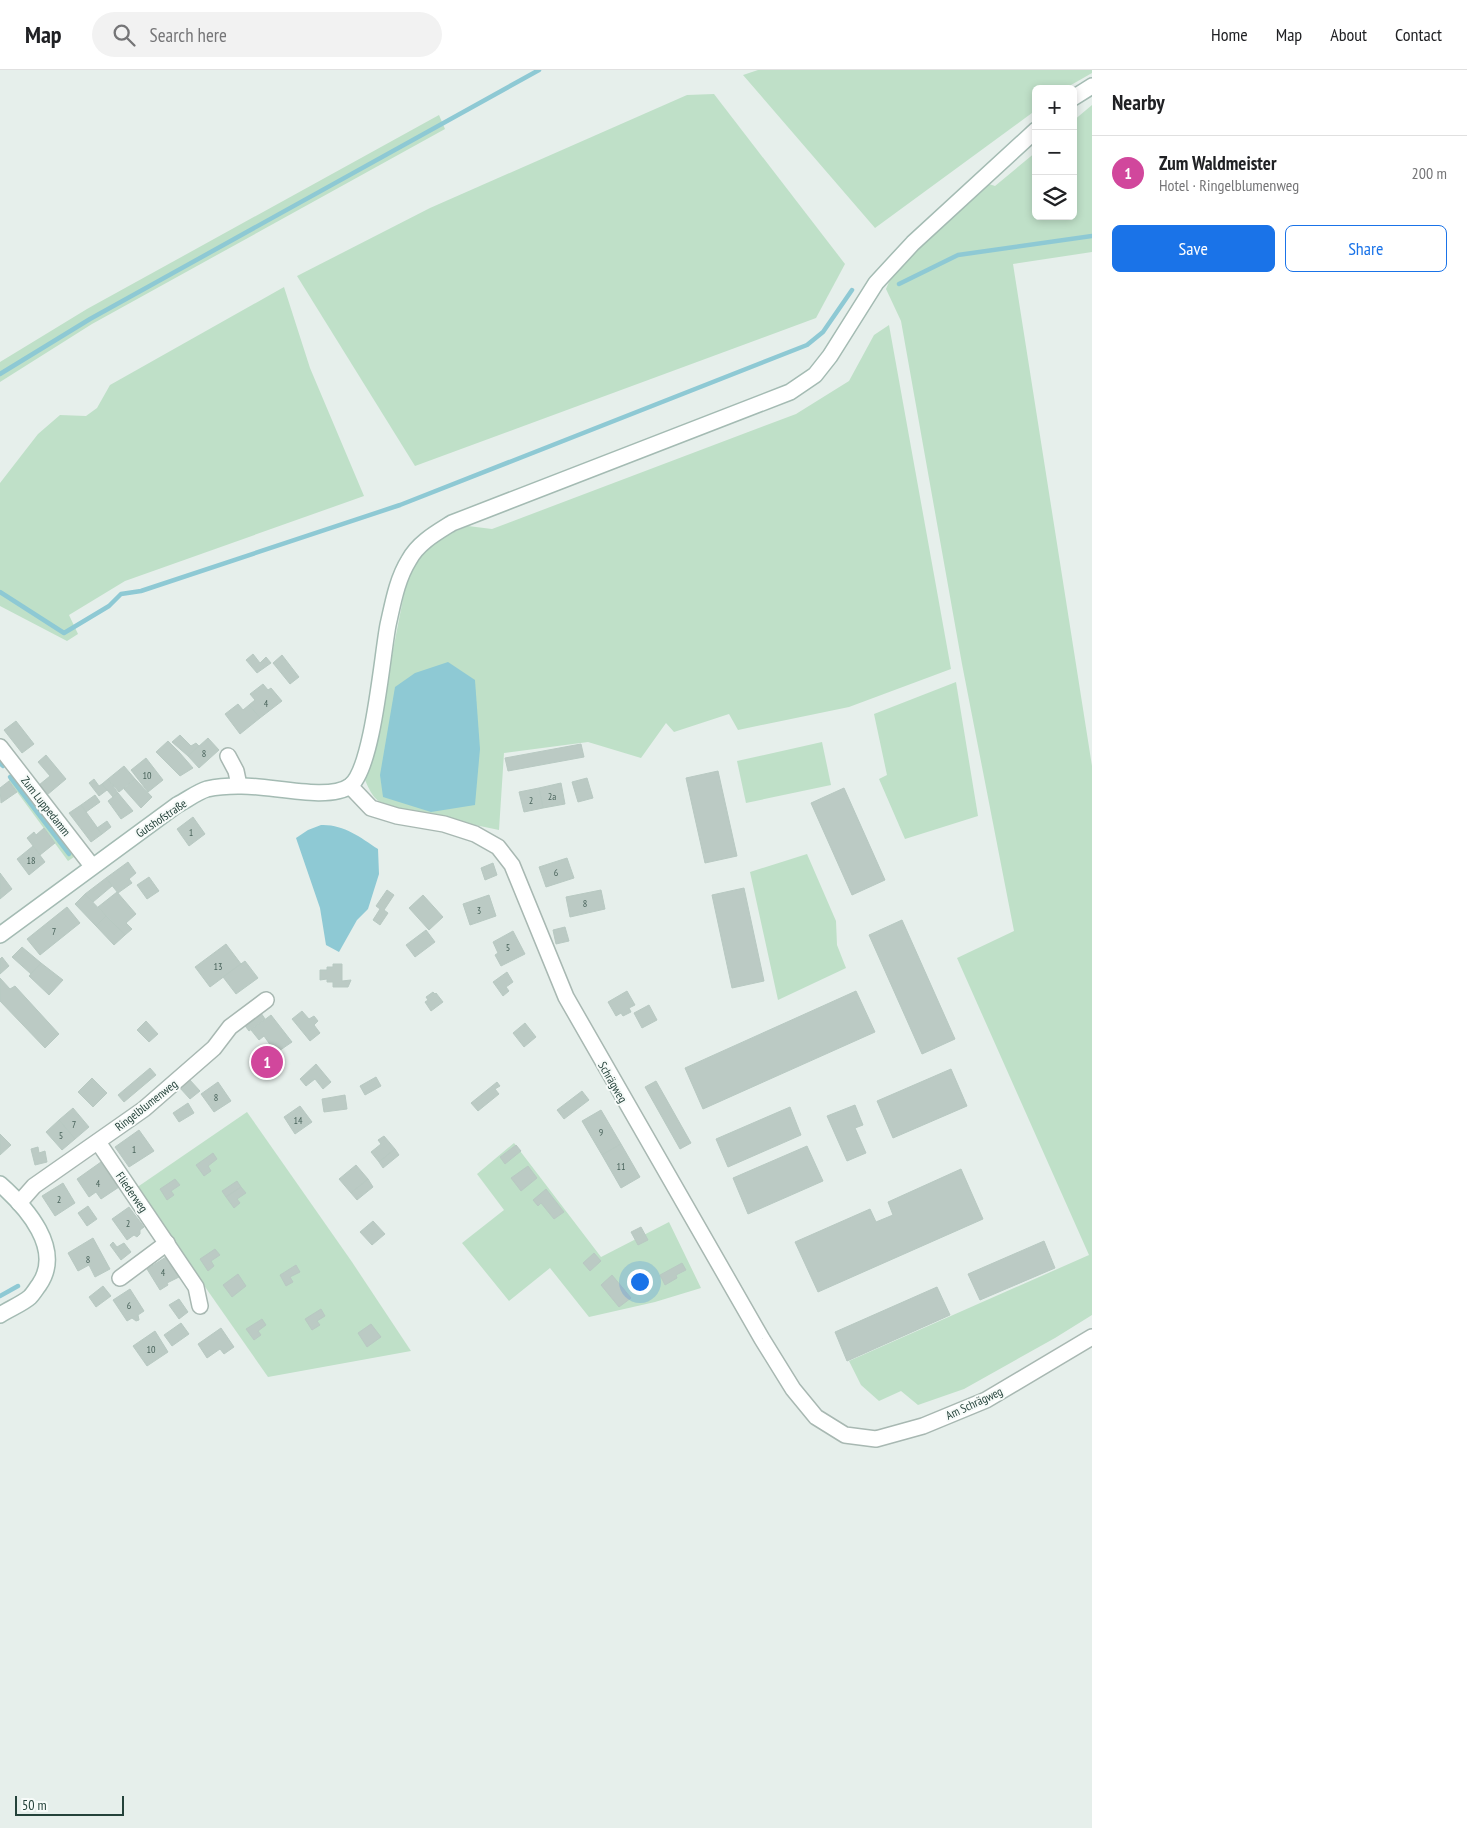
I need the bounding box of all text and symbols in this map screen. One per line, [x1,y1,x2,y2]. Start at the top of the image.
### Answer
search box [92,12,442,57]
text: Map [25,19,62,50]
icon: search [110,21,138,49]
text: Search here [150,23,227,47]
text: Home [1211,23,1248,46]
text: Map [1276,23,1302,46]
text: About [1330,23,1367,46]
text: Contact [1395,23,1442,46]
map controls [1032,85,1077,220]
button: + [1032,85,1077,130]
text: Nearby [1112,89,1165,116]
button: − [1032,130,1077,175]
text: Zum Waldmeister [1159,151,1277,175]
text: 1 [1124,163,1132,183]
text: 200 m [1412,163,1447,183]
button: layers [1032,175,1077,220]
text: Hotel · Ringelblumenweg [1159,175,1299,195]
button: Save [1112,225,1275,272]
button: Share [1285,225,1447,272]
house number: 4 [264,697,269,710]
house number: 8 [202,747,206,760]
house number: 10 [143,769,152,782]
street label: Zum Luppedamm [18,773,74,839]
house number: 2a [548,790,556,803]
house number: 2 [529,794,533,807]
street label: Gutshofstraße [133,795,189,840]
house number: 1 [189,826,193,839]
house number: 18 [27,854,36,867]
house number: 6 [554,866,559,879]
house number: 8 [583,897,587,910]
house number: 3 [477,904,481,917]
house number: 7 [52,925,56,938]
house number: 5 [506,941,510,954]
house number: 13 [214,960,223,973]
pin: 1 [251,1043,283,1081]
street label: Schrägweg [595,1059,631,1105]
street label: Ringelblumenweg [112,1076,180,1134]
house number: 8 [214,1091,218,1104]
house number: 14 [294,1114,303,1127]
house number: 7 [72,1118,76,1131]
house number: 9 [599,1126,603,1139]
house number: 5 [59,1129,63,1142]
house number: 1 [132,1143,136,1156]
house number: 11 [617,1160,626,1173]
street label: Fliederweg [113,1169,151,1215]
house number: 4 [96,1177,101,1190]
house number: 2 [57,1193,61,1206]
house number: 2 [126,1217,130,1230]
house number: 8 [86,1253,90,1266]
house number: 4 [161,1266,166,1279]
your location [627,1269,653,1295]
house number: 6 [127,1299,132,1312]
house number: 10 [147,1343,156,1356]
street label: Am Schrägweg [943,1383,1005,1423]
scale bar [15,1793,124,1816]
text: 50 m [22,1796,47,1814]

